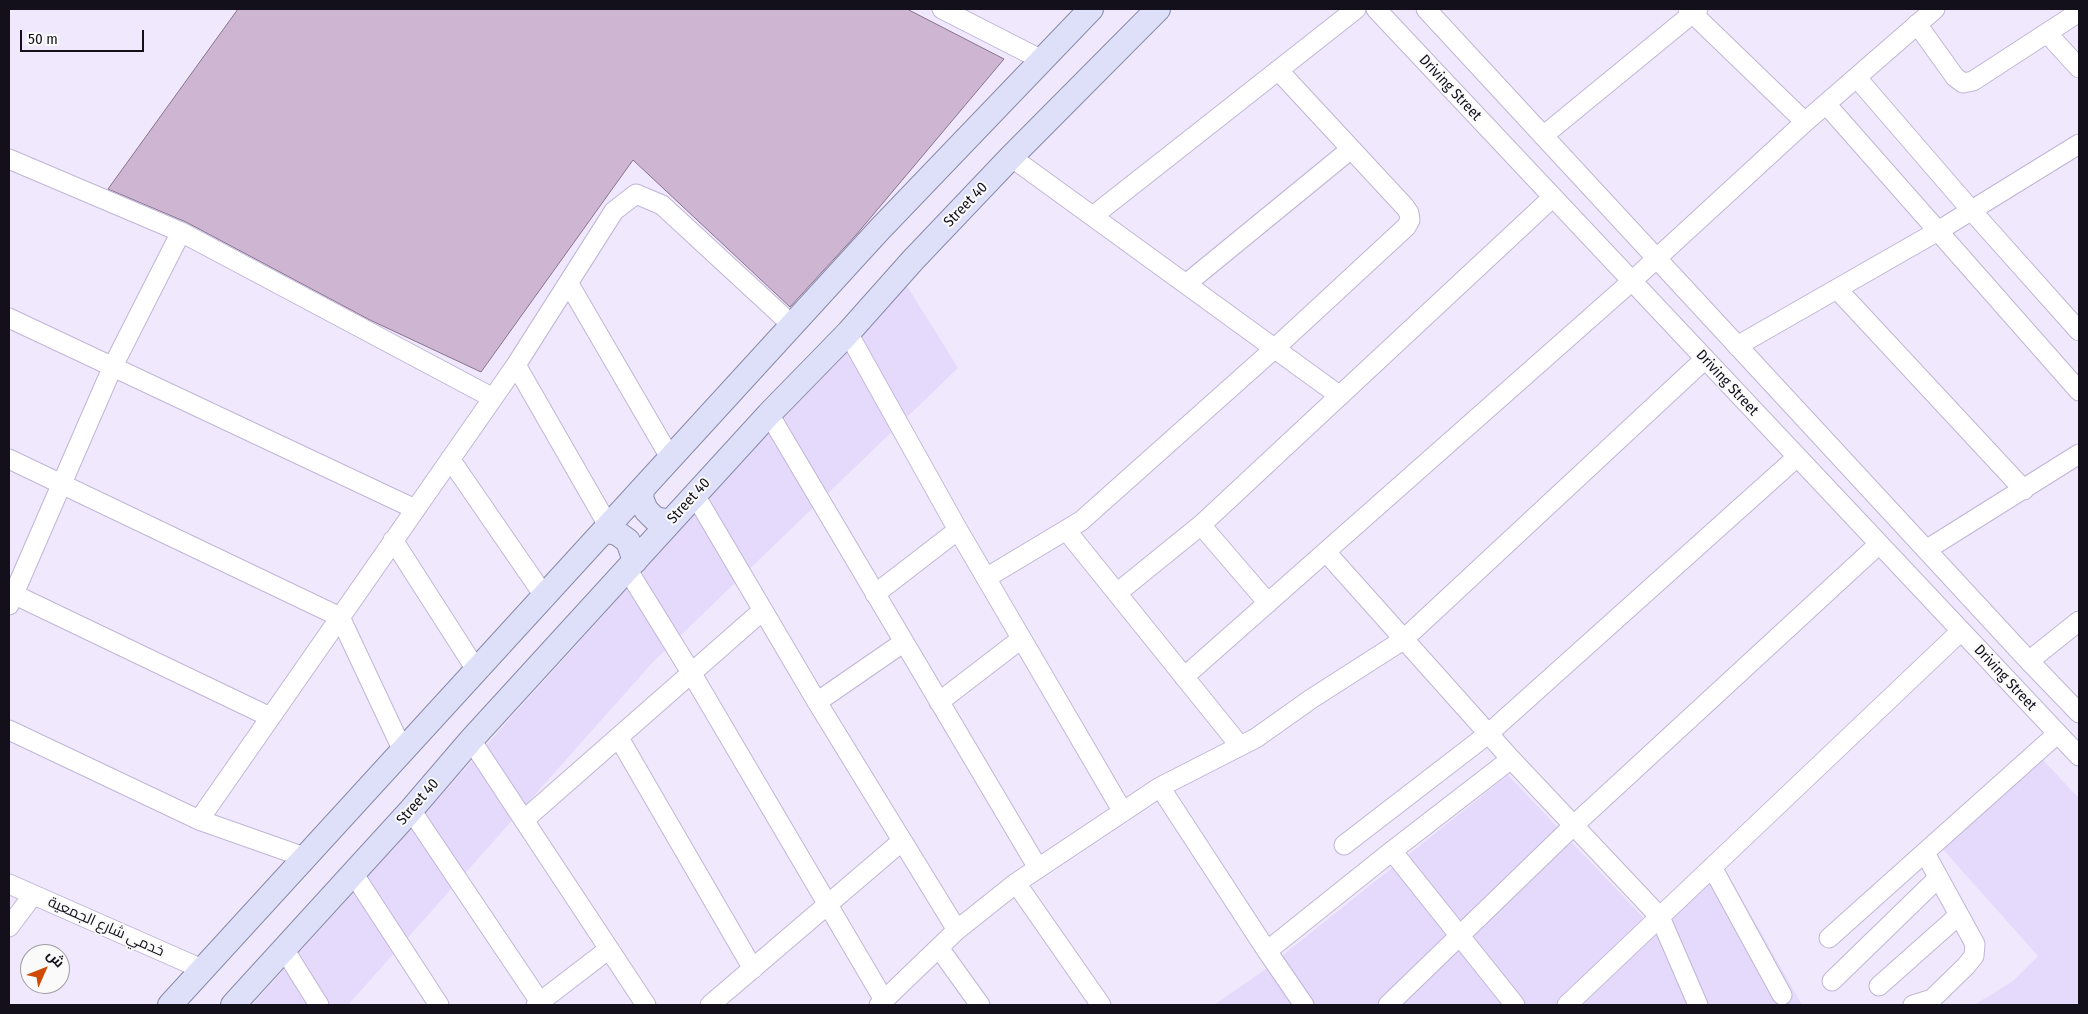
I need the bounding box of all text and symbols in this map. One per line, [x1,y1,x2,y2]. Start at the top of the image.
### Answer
scale bar [22,20,146,52]
text: 50 m [28,30,58,48]
street label: Driving Street [1415,51,1485,125]
street label: Street 40 [940,179,992,231]
street label: Driving Street [1692,346,1762,420]
street label: Street 40 [664,474,714,528]
street label: Driving Street [1970,641,2040,715]
street label: Street 40 [393,775,443,829]
street label: خدمي شارع الجمعية [45,893,167,961]
north arrow [20,944,70,994]

